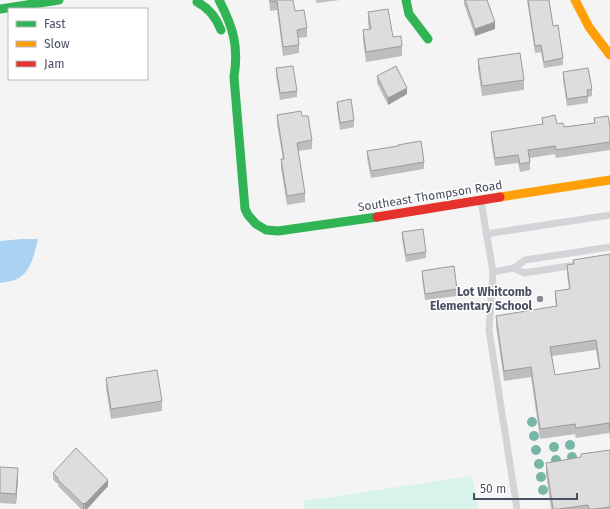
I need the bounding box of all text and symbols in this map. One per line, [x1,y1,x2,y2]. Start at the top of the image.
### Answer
legend [8,8,148,80]
text: Fast [44,17,66,31]
text: Slow [44,37,70,51]
text: Jam [44,57,64,71]
street label: Southeast Thompson Road [357,178,503,214]
place label: Lot Whitcomb Elementary School [430,285,532,313]
marker: Lot Whitcomb Elementary School [535,294,545,304]
scale bar [474,475,577,501]
text: 50 m [480,482,506,496]

